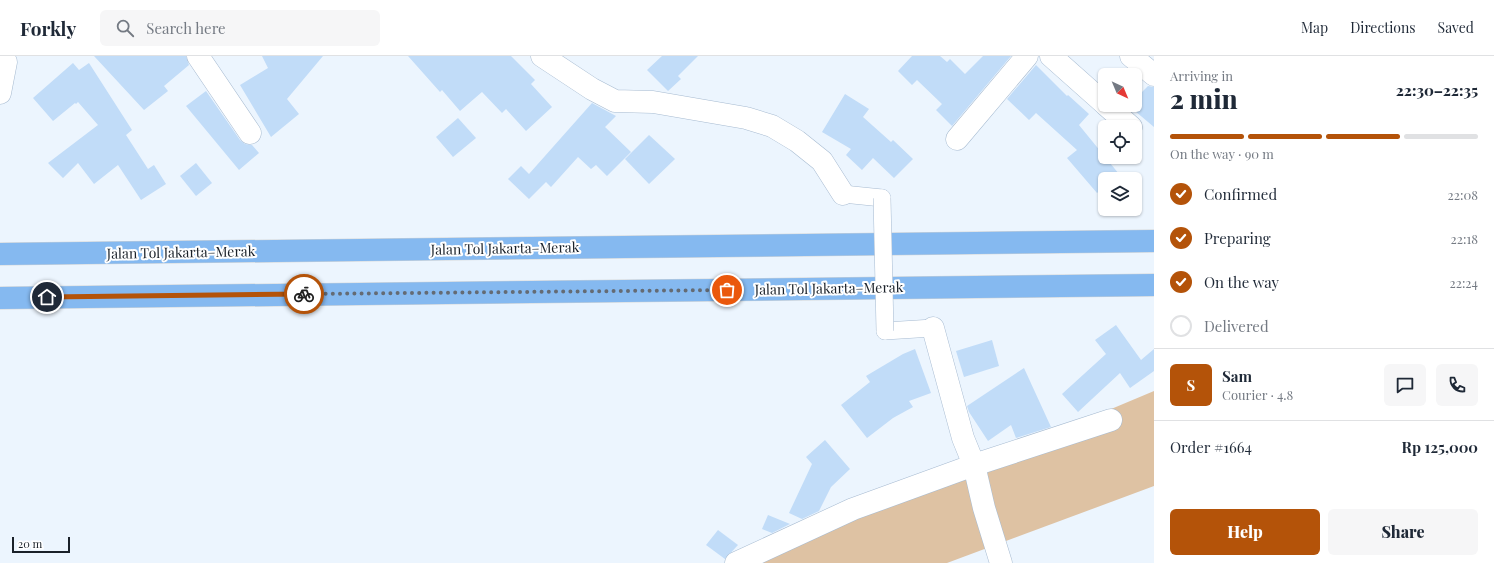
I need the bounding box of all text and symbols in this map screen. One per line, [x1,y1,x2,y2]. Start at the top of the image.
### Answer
search box [100,10,380,46]
text: Forkly [20,15,76,41]
icon: search [114,17,136,39]
text: Search here [146,18,226,38]
text: Map [1301,18,1328,37]
text: Directions [1350,18,1416,37]
text: Saved [1438,18,1474,37]
text: Arriving in [1170,67,1233,84]
north arrow [1098,68,1142,112]
map controls [1098,68,1142,216]
text: 22:30–22:35 [1396,80,1478,100]
text: 2 min [1170,81,1238,116]
button: locate [1098,120,1142,164]
text: On the way · 90 m [1170,145,1274,162]
button: layers [1098,172,1142,216]
icon: check [1170,183,1192,205]
text: Confirmed [1204,184,1277,204]
text: 22:08 [1448,186,1478,203]
icon: check [1170,227,1192,249]
text: Preparing [1204,228,1271,248]
text: 22:18 [1451,230,1478,247]
street label: Jalan Tol Jakarta–Merak [430,237,580,259]
street label: Jalan Tol Jakarta–Merak [106,241,256,263]
icon: check [1170,271,1192,293]
text: On the way [1204,272,1279,292]
pin [710,273,744,307]
courier [284,274,324,314]
text: 22:24 [1449,274,1478,291]
street label: Jalan Tol Jakarta–Merak [754,277,904,299]
icon: bag [716,279,738,301]
pin [30,280,64,314]
icon: bike [293,283,315,305]
icon: home [36,286,58,308]
text: Delivered [1204,316,1269,336]
button: chat [1384,364,1426,406]
button: phone [1436,364,1478,406]
text: Sam [1222,366,1252,386]
text: S [1187,375,1195,395]
text: Courier · 4.8 [1222,386,1293,403]
text: Order #1664 [1170,437,1252,457]
text: Rp 125,000 [1402,437,1478,457]
button: Help [1170,509,1320,555]
button: Share [1328,509,1478,555]
scale bar [12,535,70,554]
text: 20 m [18,536,42,551]

